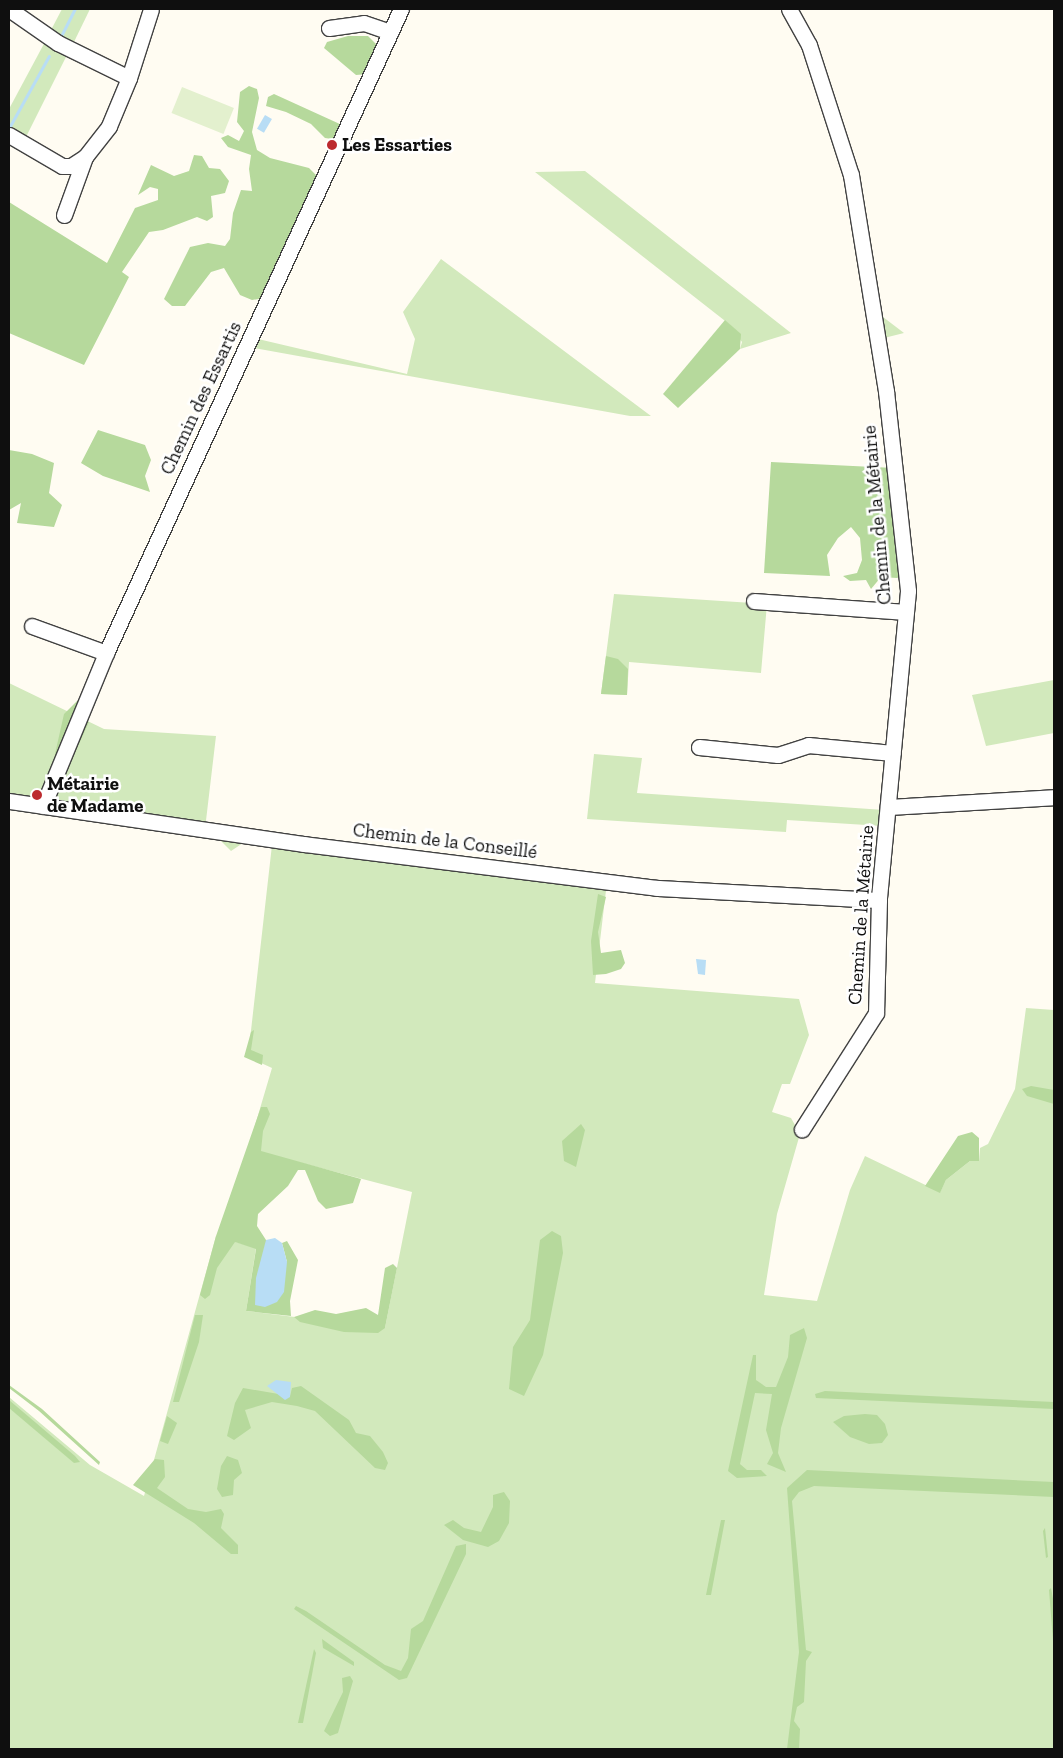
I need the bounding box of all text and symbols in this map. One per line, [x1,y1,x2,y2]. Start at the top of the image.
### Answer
place label: Les Essarties [342,134,452,156]
marker: Les Essarties [326,139,338,151]
street label: Chemin des Essartis [156,318,246,478]
street label: Chemin de la Métairie [858,424,896,606]
place label: Métairie de Madame [47,773,143,817]
marker: Métairie de Madame [31,789,43,801]
street label: Chemin de la Conseillé [352,818,538,864]
street label: Chemin de la Métairie [843,824,879,1006]

